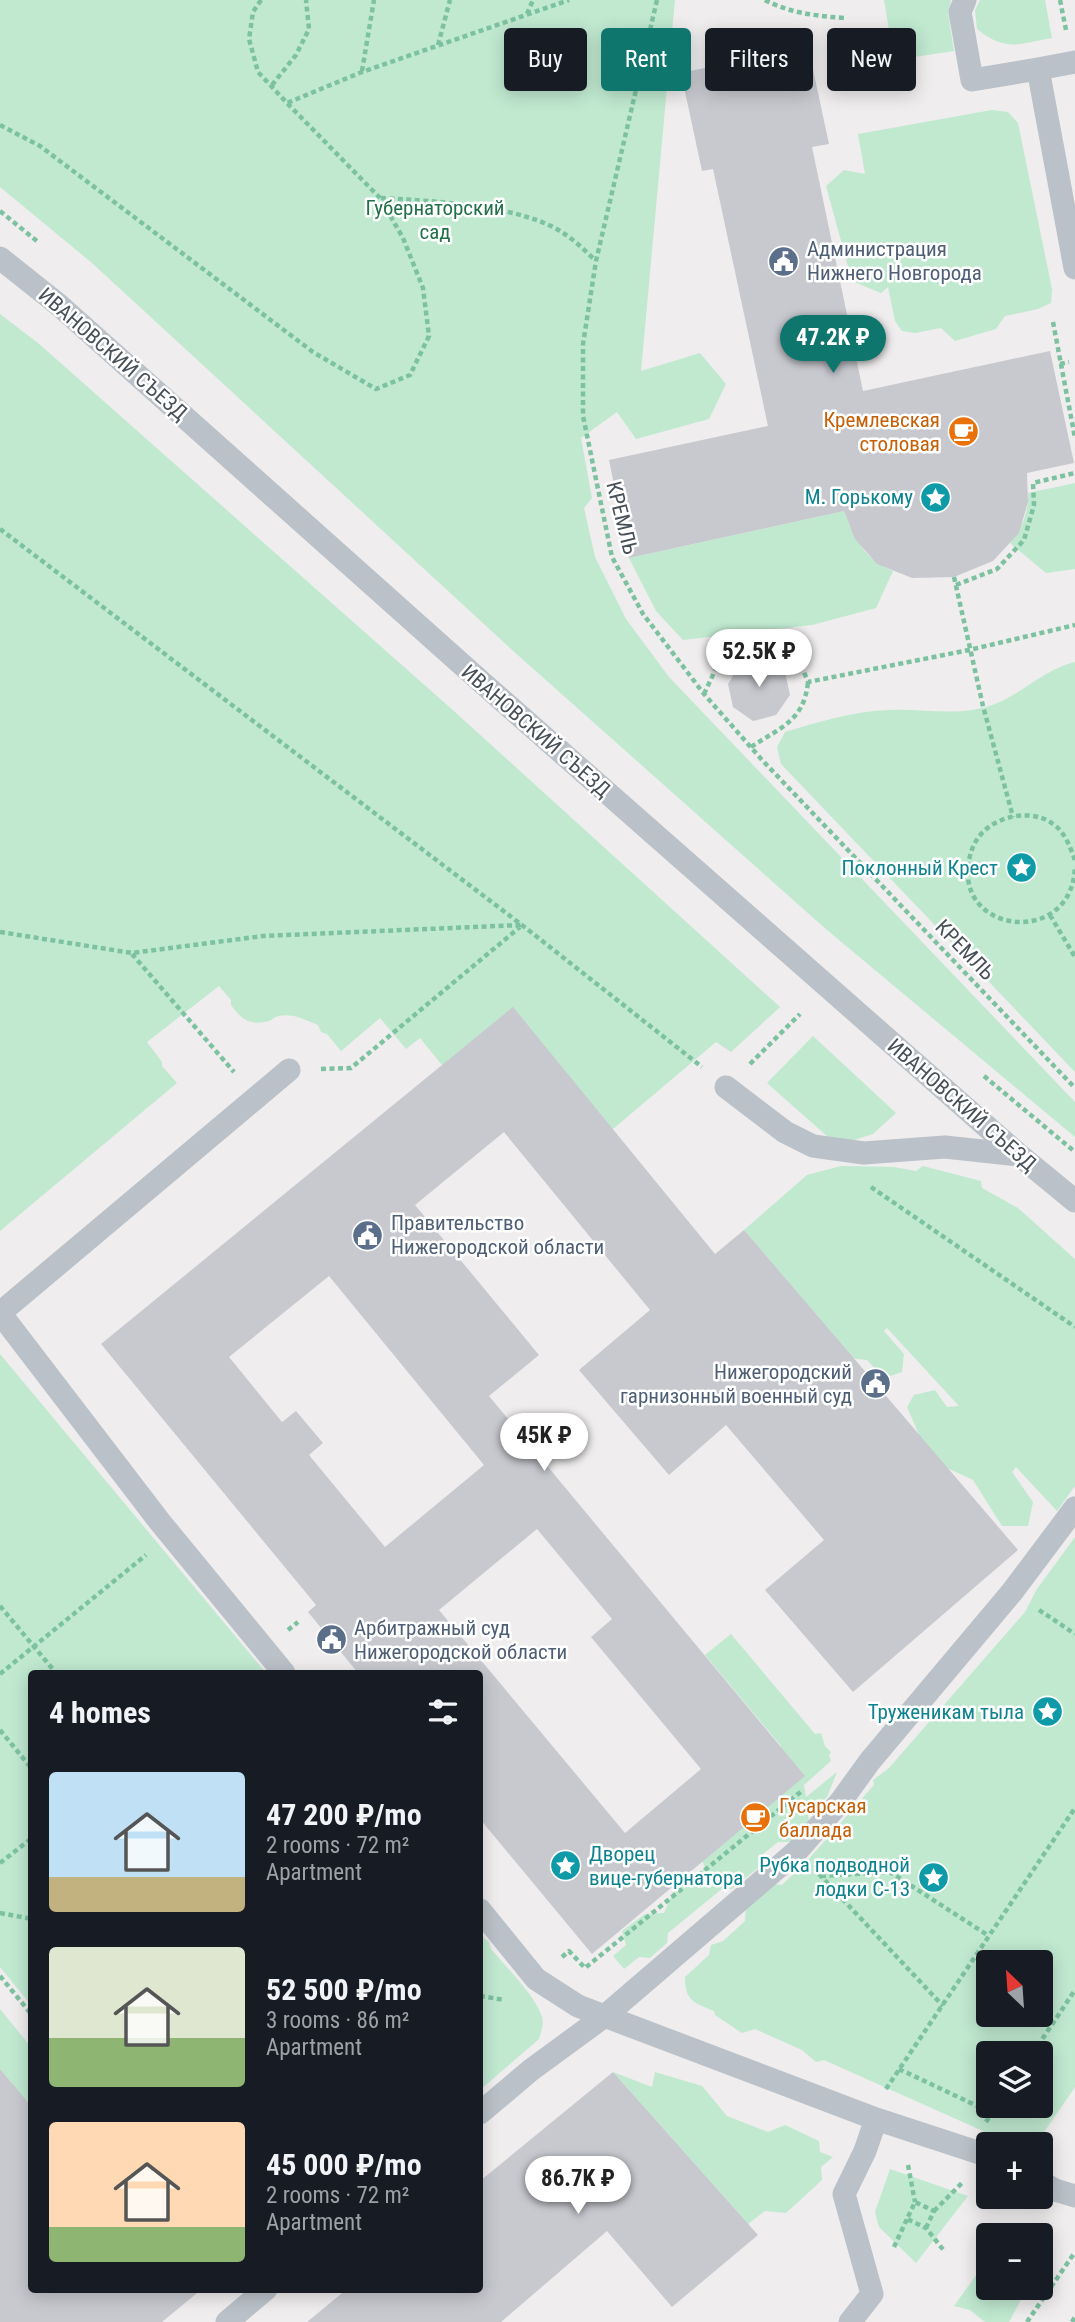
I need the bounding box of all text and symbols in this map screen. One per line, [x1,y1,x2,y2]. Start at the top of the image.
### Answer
chip: Buy [504,28,587,91]
chip: Rent [601,28,691,91]
chip: Filters [705,28,813,91]
chip: New [827,28,916,91]
park label: Губернаторский сад [365,196,505,244]
place label: Администрация Нижнего Новгорода [807,237,982,285]
public building icon: Администрация Нижнего Новгорода [767,244,801,278]
street label: ИВАНОВСКИЙ СЪЕЗД [34,283,192,425]
pin: 47.2K ₽ [768,316,898,375]
text: 47.2K ₽ [796,324,870,351]
place label: Кремлевская столовая [824,408,940,456]
cafe icon: Кремлевская столовая [946,415,980,449]
street label: КРЕМЛЬ [601,479,643,557]
place icon: М. Горькому [919,480,953,514]
place label: М. Горькому [805,485,913,509]
pin: 52.5K ₽ [694,630,824,689]
text: 52.5K ₽ [722,638,796,665]
street label: ИВАНОВСКИЙ СЪЕЗД [457,660,615,802]
place icon: Поклонный Крест [1004,851,1038,885]
place label: Поклонный Крест [842,856,998,880]
street label: КРЕМЛЬ [931,915,999,985]
street label: ИВАНОВСКИЙ СЪЕЗД [883,1034,1041,1176]
place label: Правительство Нижегородской области [391,1211,604,1259]
public building icon: Правительство Нижегородской области [351,1218,385,1252]
place label: Нижегородский гарнизонный военный суд [620,1360,852,1408]
public building icon: Нижегородский гарнизонный военный суд [858,1367,892,1401]
pin: 45K ₽ [495,1414,593,1473]
text: 45K ₽ [516,1422,572,1449]
place label: Арбитражный суд Нижегородской области [354,1616,567,1664]
public building icon: Арбитражный суд Нижегородской области [314,1623,348,1657]
icon: filters [424,1693,462,1731]
text: 4 homes [49,1695,151,1730]
place icon: Труженикам тыла [1030,1695,1064,1729]
place label: Труженикам тыла [868,1700,1024,1724]
place label: Гусарская баллада [779,1794,867,1842]
text: 47 200 ₽/mo [266,1797,422,1832]
icon: home [105,1800,189,1884]
cafe icon: Гусарская баллада [739,1801,773,1835]
text: 2 rooms · 72 m² [266,1832,409,1859]
place label: Дворец вице-губернатора [589,1842,743,1890]
place icon: Дворец вице-губернатора [549,1849,583,1883]
place label: Рубка подводной лодки С-13 [759,1853,910,1901]
text: Apartment [266,1859,362,1886]
place icon: Рубка подводной лодки С-13 [916,1860,950,1894]
north arrow [976,1950,1054,2026]
map controls [976,1950,1053,2300]
text: 52 500 ₽/mo [266,1972,422,2007]
icon: home [105,1975,189,2059]
text: 3 rooms · 86 m² [266,2007,409,2034]
text: Apartment [266,2034,362,2061]
button: layers [976,2041,1053,2118]
button: + [976,2132,1053,2209]
text: 45 000 ₽/mo [266,2147,422,2182]
icon: home [105,2150,189,2234]
pin: 86.7K ₽ [513,2156,643,2216]
text: 86.7K ₽ [541,2165,615,2192]
text: 2 rooms · 72 m² [266,2182,409,2209]
text: Apartment [266,2209,362,2236]
button: − [976,2223,1053,2300]

